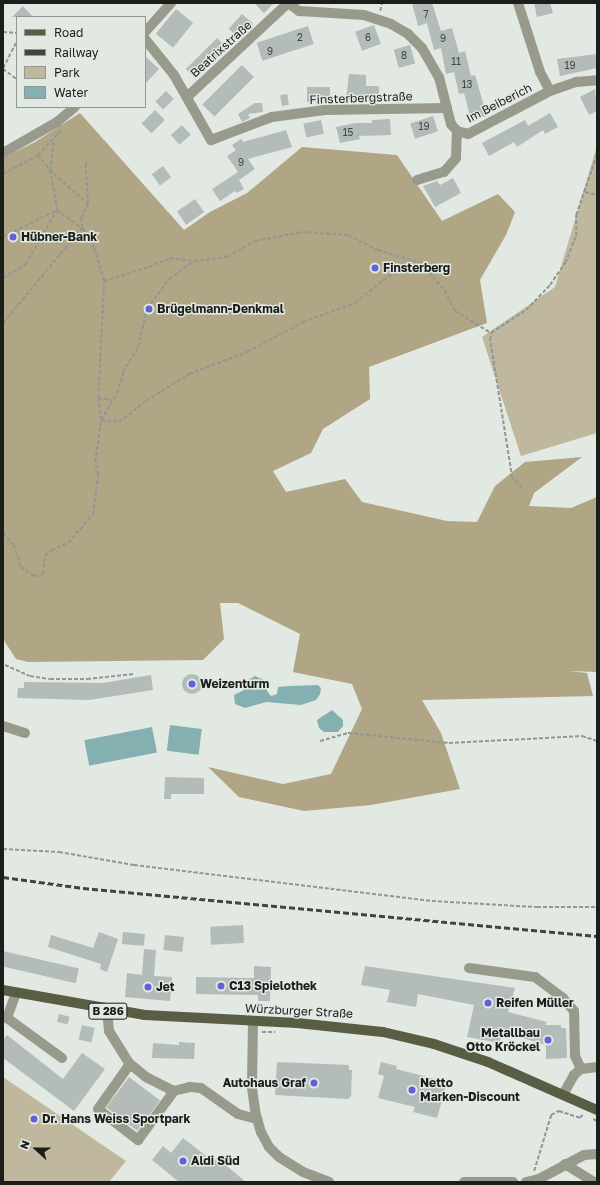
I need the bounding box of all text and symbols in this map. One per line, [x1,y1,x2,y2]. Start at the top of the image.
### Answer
house number: 7 [423,9,429,21]
legend [16,16,146,108]
street label: Beatrixstraße [187,18,255,80]
text: Road [54,25,83,40]
house number: 2 [297,32,303,44]
house number: 6 [365,32,371,44]
house number: 9 [440,33,446,45]
text: Railway [54,45,99,60]
house number: 9 [267,46,273,58]
house number: 8 [401,50,407,62]
house number: 11 [451,56,461,68]
house number: 19 [565,60,575,72]
text: Park [54,65,80,80]
house number: 13 [462,79,472,91]
street label: Im Beiberich [464,80,534,126]
text: Water [54,85,88,100]
street label: Finsterbergstraße [309,89,413,107]
house number: 19 [419,121,429,133]
house number: 15 [343,127,353,139]
house number: 9 [238,157,244,169]
place label: Hübner-Bank [21,230,97,244]
marker: Hübner-Bank [8,232,18,242]
place label: Finsterberg [383,261,450,275]
marker: Finsterberg [370,263,380,273]
place label: Brügelmann-Denkmal [157,302,284,316]
marker: Brügelmann-Denkmal [144,304,154,314]
place label: Weizenturm [200,677,269,691]
marker: Weizenturm [187,679,197,689]
place label: C13 Spielothek [229,979,317,993]
place label: Jet [156,980,175,994]
marker: C13 Spielothek [216,981,226,991]
marker: Jet [143,982,153,992]
place label: Reifen Müller [496,996,574,1010]
marker: Reifen Müller [483,998,493,1008]
street label: Würzburger Straße [245,1001,353,1021]
road number: B 286 [88,1002,128,1020]
place label: Metallbau Otto Kröckel [466,1026,540,1054]
marker: Metallbau Otto Kröckel [543,1035,553,1045]
place label: Autohaus Graf [223,1076,306,1090]
place label: Netto Marken-Discount [420,1076,520,1104]
marker: Autohaus Graf [309,1078,319,1088]
marker: Netto Marken-Discount [407,1085,417,1095]
place label: Dr. Hans Weiss Sportpark [42,1112,190,1126]
marker: Dr. Hans Weiss Sportpark [29,1114,39,1124]
north arrow [16,1129,56,1169]
text: N [17,1138,32,1151]
place label: Aldi Süd [191,1154,240,1168]
marker: Aldi Süd [178,1156,188,1166]

